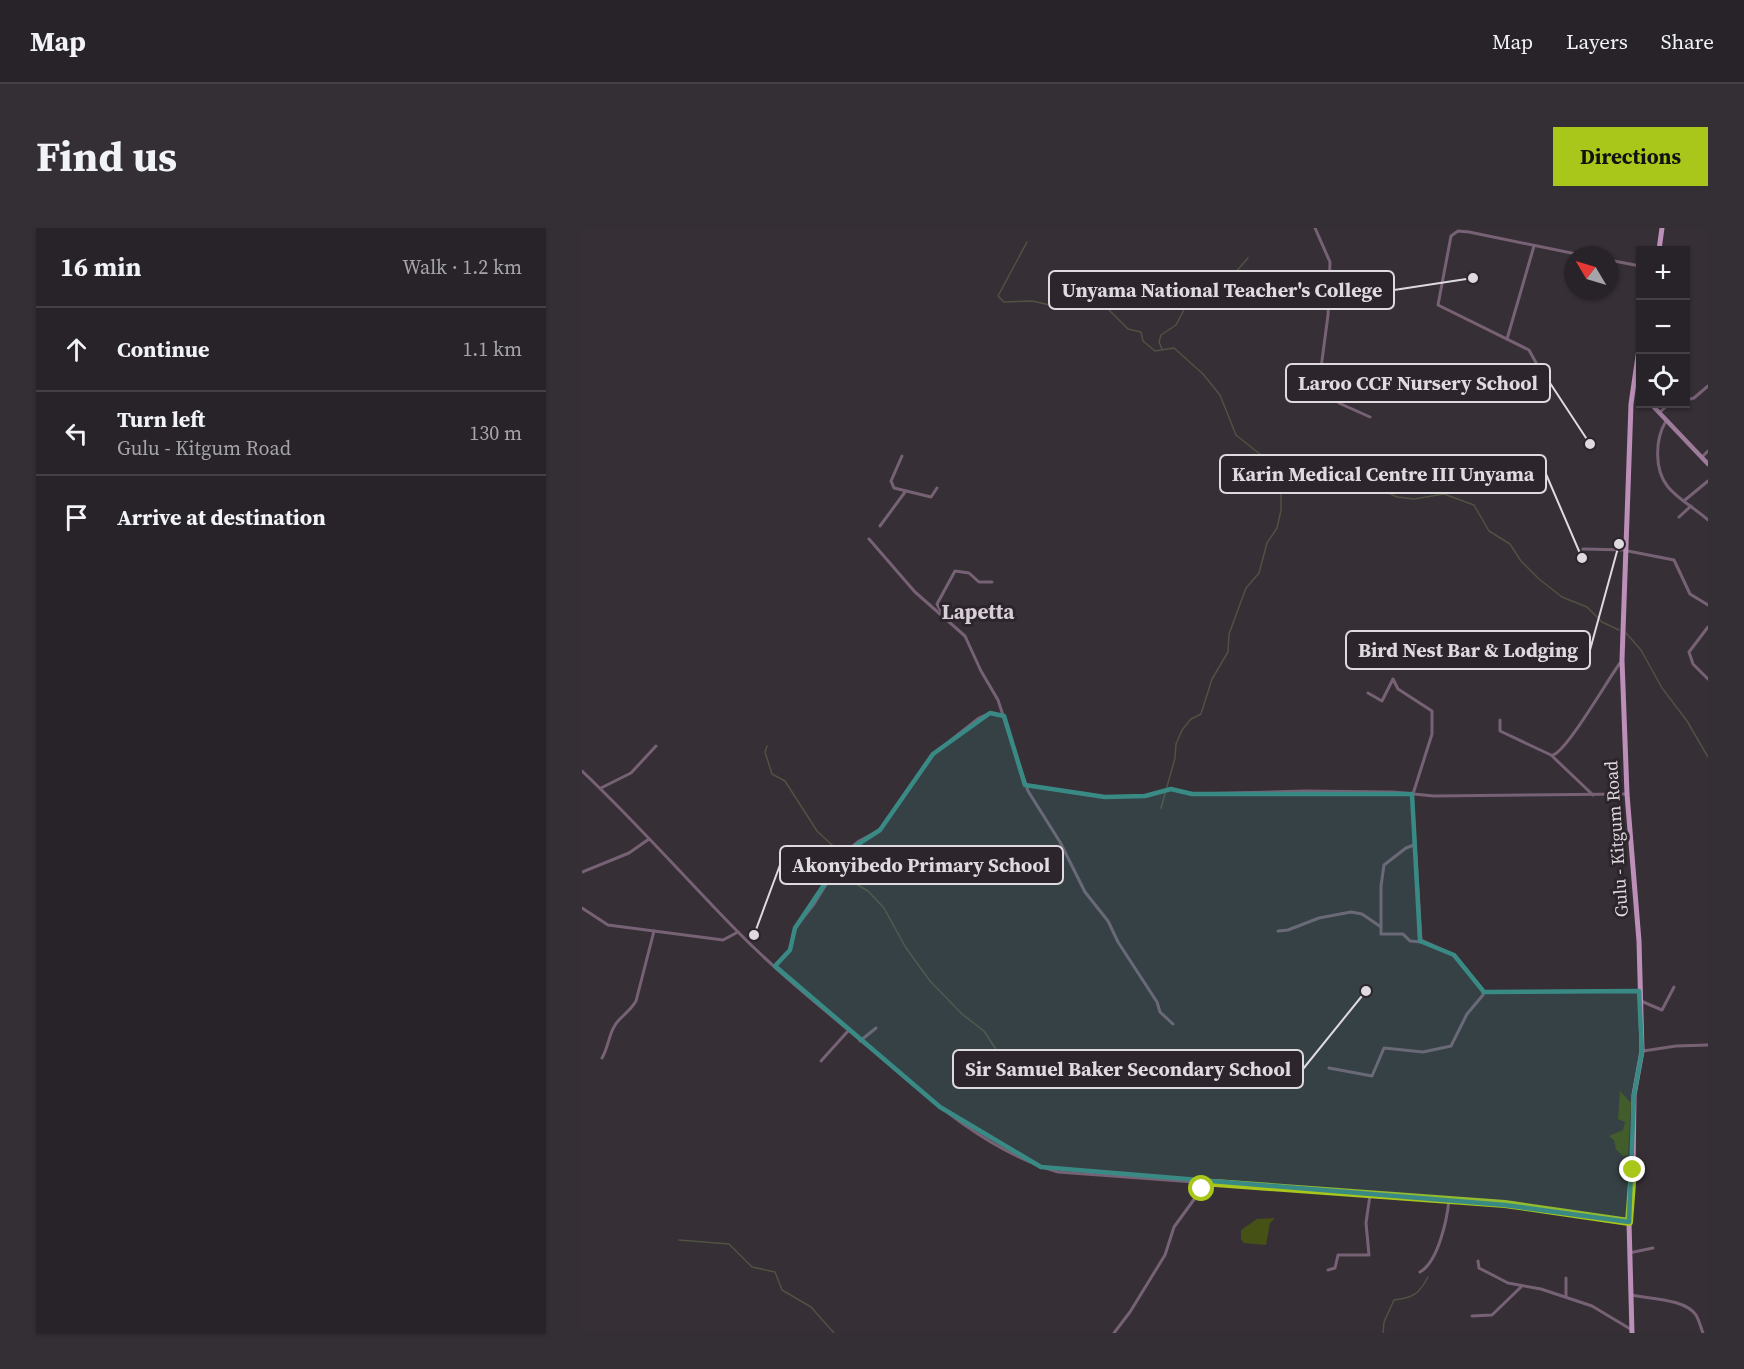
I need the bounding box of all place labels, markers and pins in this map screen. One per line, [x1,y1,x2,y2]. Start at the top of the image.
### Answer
callout: Unyama National Teacher's College [1049,271,1394,309]
callout: Laroo CCF Nursery School [1286,364,1550,402]
callout: Karin Medical Centre III Unyama [1220,455,1546,493]
callout: Bird Nest Bar & Lodging [1346,631,1590,669]
callout: Akonyibedo Primary School [780,846,1063,884]
callout: Sir Samuel Baker Secondary School [953,1050,1303,1088]

